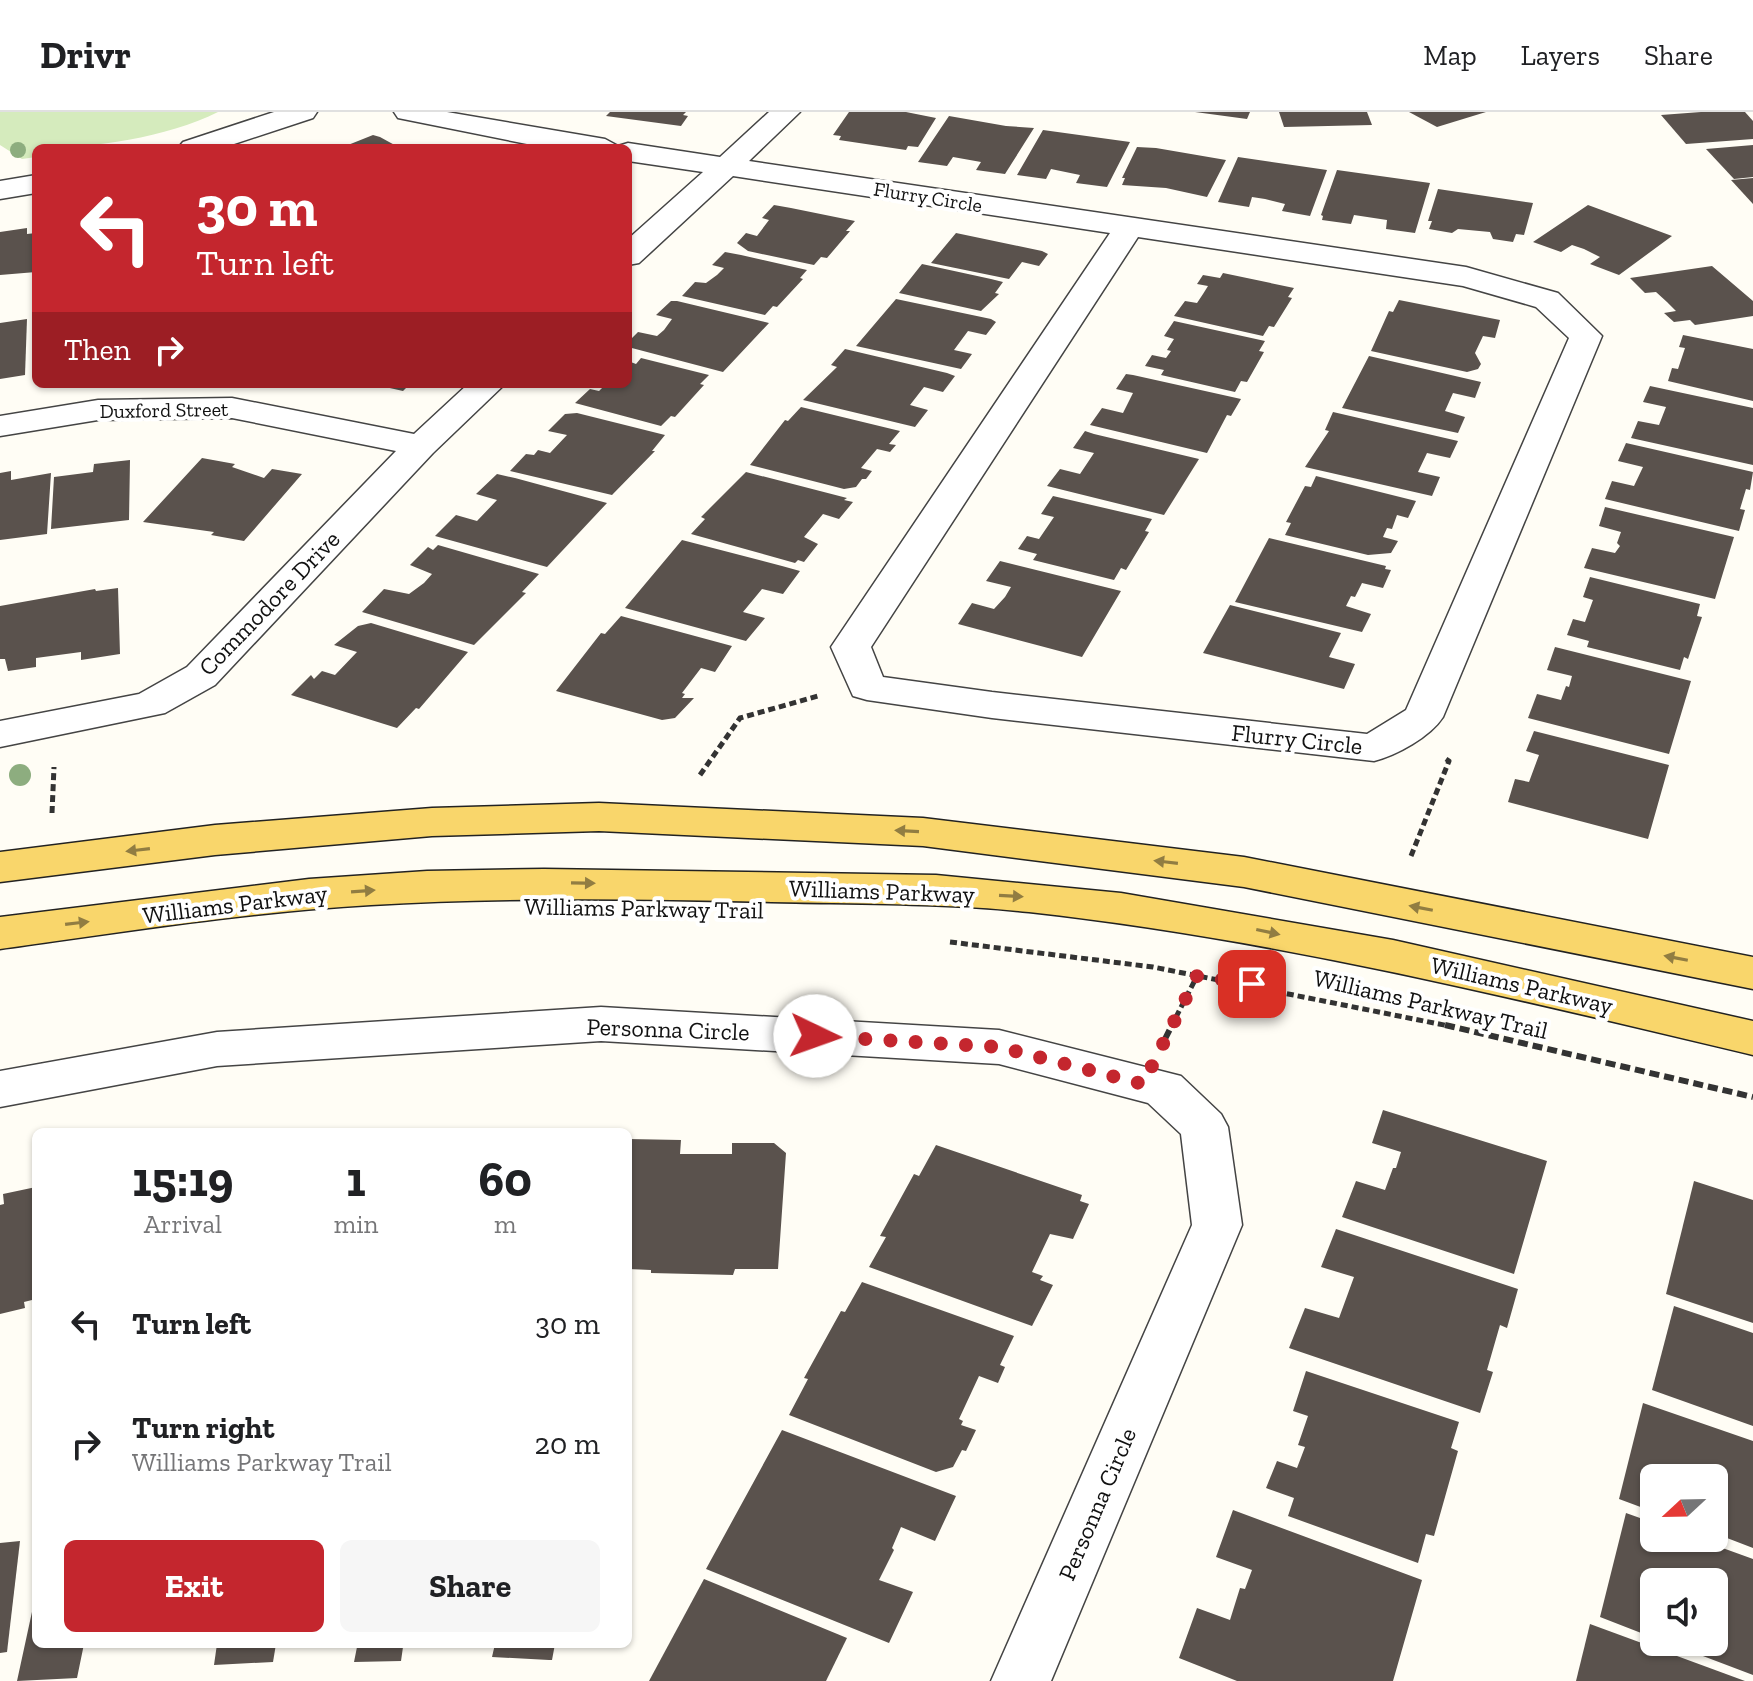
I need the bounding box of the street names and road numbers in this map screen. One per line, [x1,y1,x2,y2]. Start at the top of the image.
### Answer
street label: Flurry Circle [872,177,984,217]
street label: Duxford Street [99,397,229,423]
street label: Commodore Drive [192,524,346,682]
street label: Flurry Circle [1230,718,1364,760]
street label: Williams Parkway [789,873,976,909]
street label: Williams Parkway [141,878,330,930]
street label: Williams Parkway Trail [524,891,764,925]
street label: Williams Parkway [1428,950,1617,1020]
street label: Williams Parkway Trail [1311,963,1551,1045]
street label: Personna Circle [586,1012,750,1046]
street label: Personna Circle [1052,1423,1142,1585]

